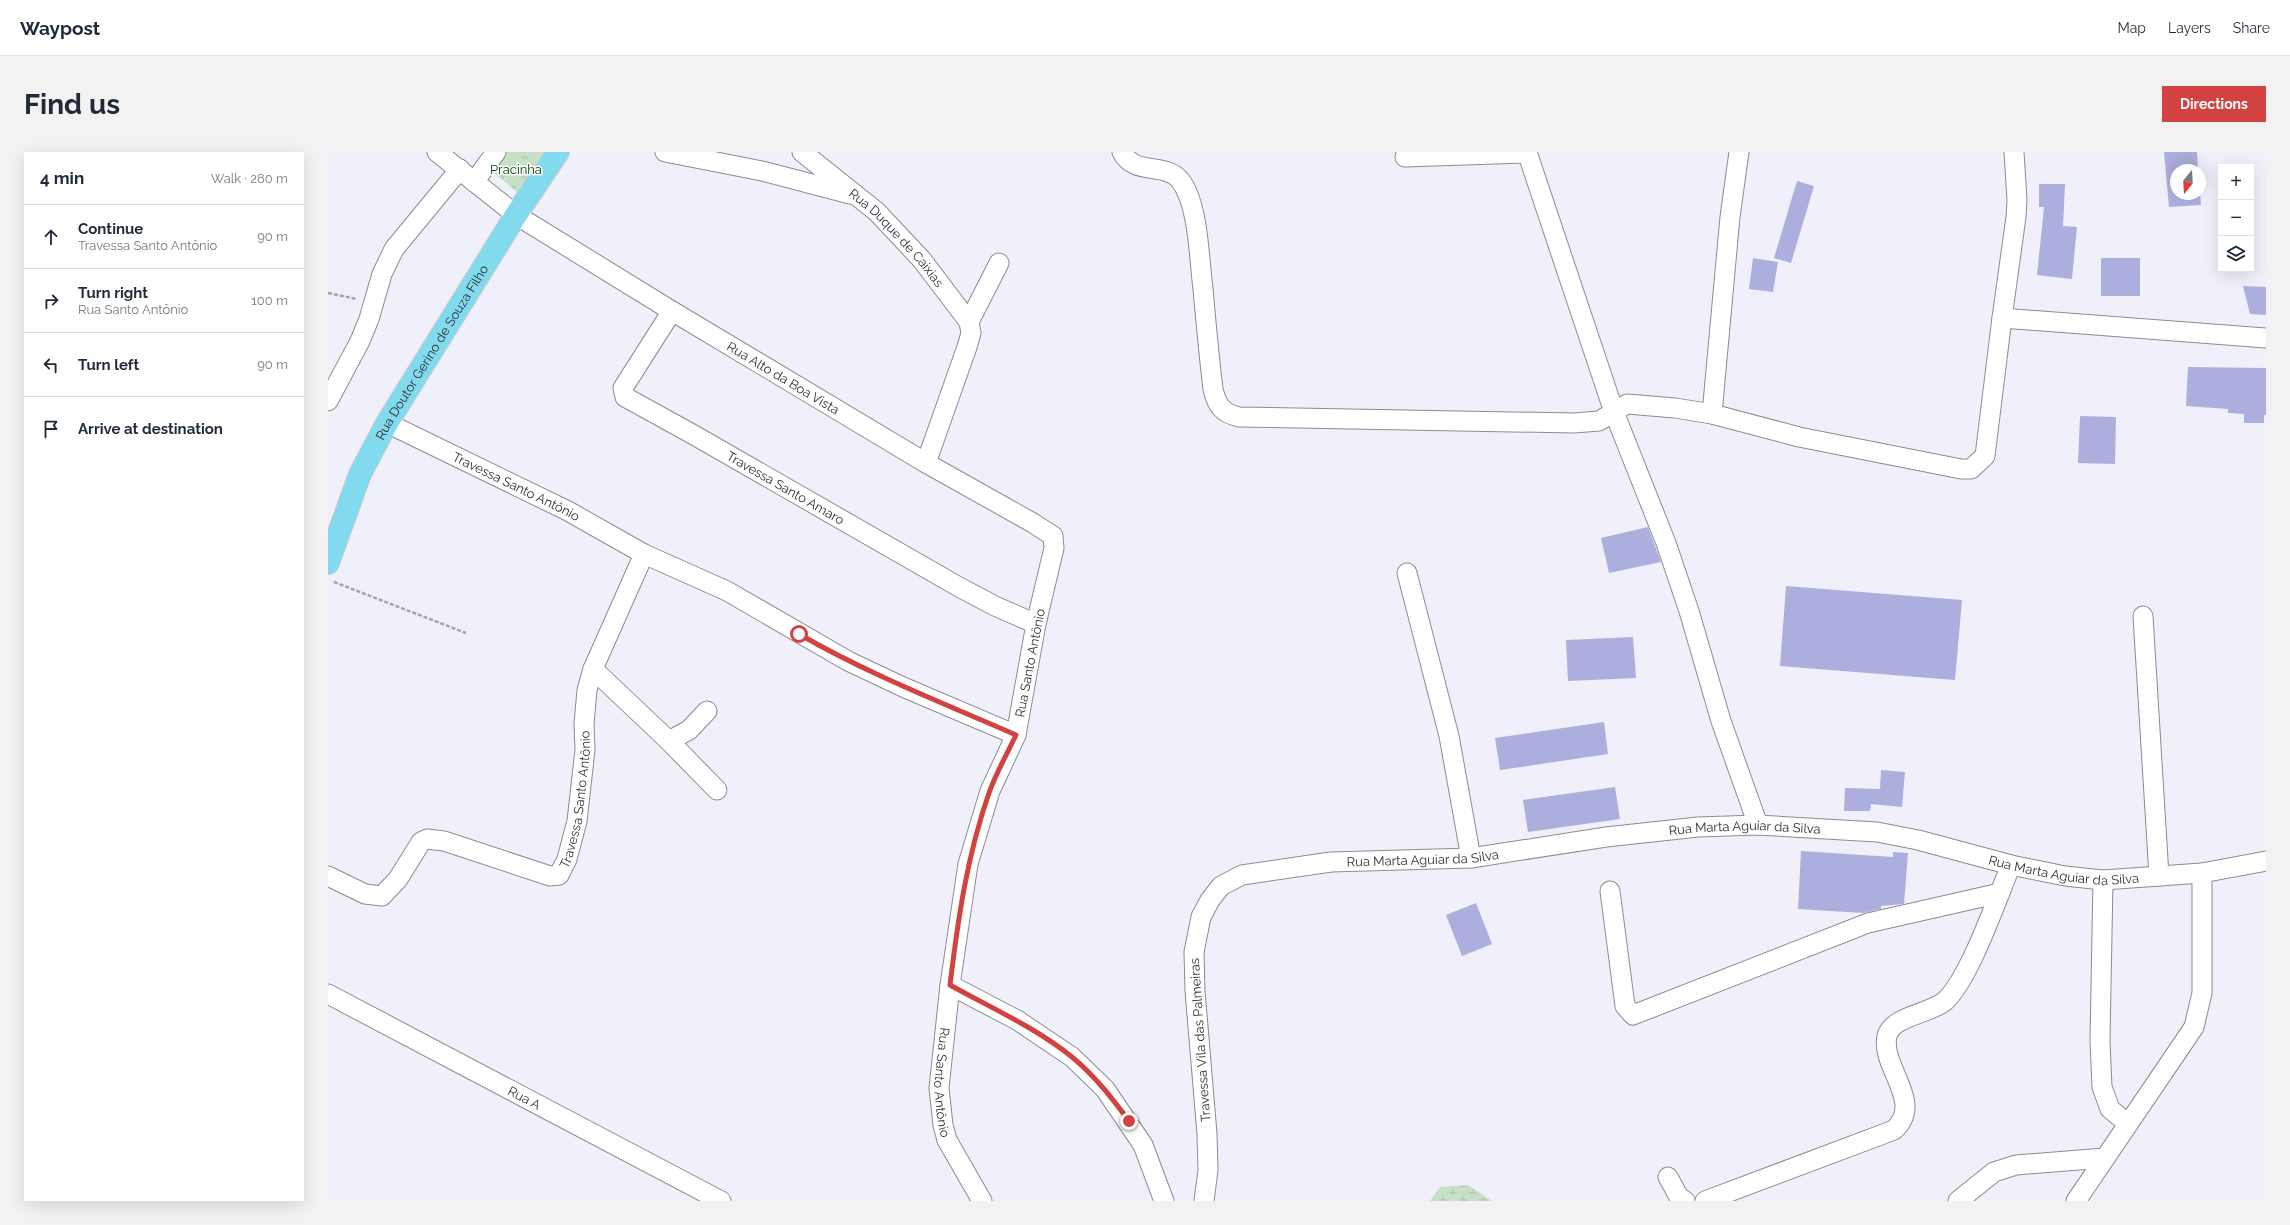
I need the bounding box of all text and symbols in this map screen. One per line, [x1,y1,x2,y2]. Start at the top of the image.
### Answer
text: Waypost [20,17,100,39]
text: Map [2118,20,2146,36]
text: Layers [2168,20,2211,36]
text: Share [2233,20,2270,36]
button: Directions [2162,86,2266,122]
text: Find us [24,88,120,121]
park label: Pracinha [490,162,542,177]
north arrow [2170,164,2206,200]
map controls [2218,164,2254,272]
button: + [2218,164,2254,200]
text: 4 min [40,168,84,188]
text: Walk · 280 m [211,171,288,186]
street label: Rua Duque de Caixias [846,185,947,290]
button: − [2218,200,2254,236]
text: Continue [78,220,143,238]
icon: ahead [40,226,62,248]
text: 90 m [257,229,288,244]
button: layers [2218,236,2254,272]
text: Travessa Santo Antônio [78,238,217,253]
street label: Rua Doutor Gerino de Souza Filho [372,262,491,442]
text: Turn right [78,284,148,302]
icon: right [40,290,62,312]
text: 100 m [251,293,288,308]
text: Rua Santo Antônio [78,302,188,317]
street label: Rua Alto da Boa Vista [725,338,842,417]
icon: left [40,354,62,376]
text: Turn left [78,356,139,374]
text: 90 m [257,357,288,372]
icon: arrive [40,418,62,440]
text: Arrive at destination [78,420,223,438]
street label: Travessa Santo Amaro [724,448,847,527]
street label: Travessa Santo Antônio [451,449,583,524]
street label: Rua Santo Antônio [1012,607,1048,719]
route start [790,625,808,643]
street label: Travessa Santo Antônio [556,730,593,871]
street label: Rua Marta Aguiar da Silva [1668,817,1821,838]
street label: Rua Marta Aguiar da Silva [1346,846,1500,869]
street label: Rua Marta Aguiar da Silva [1987,852,2140,888]
street label: Travessa Vila das Palmeiras [1187,958,1213,1122]
street label: Rua Santo Antônio [931,1027,954,1139]
street label: Rua A [505,1083,544,1112]
route end [1120,1112,1138,1130]

